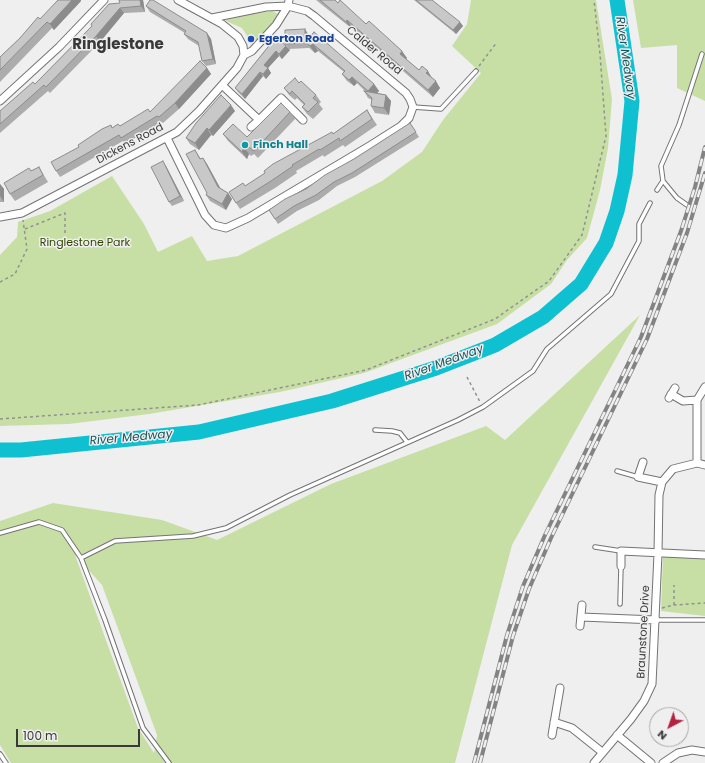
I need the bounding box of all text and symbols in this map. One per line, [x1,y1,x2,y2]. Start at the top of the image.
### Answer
water label: River Medway [612,16,638,100]
street label: Calder Road [344,24,404,78]
place label: Egerton Road [259,32,334,46]
marker: Egerton Road [246,34,256,44]
district label: Ringlestone [72,36,164,54]
street label: Dickens Road [94,121,166,167]
place label: Finch Hall [253,138,308,152]
marker: Finch Hall [240,140,250,150]
park label: Ringlestone Park [40,236,130,250]
water label: River Medway [403,342,485,384]
water label: River Medway [89,427,173,449]
street label: Braunstone Drive [635,585,653,679]
north arrow [649,707,689,747]
scale bar [18,721,142,747]
text: 100 m [23,727,57,744]
text: N [653,727,670,744]

